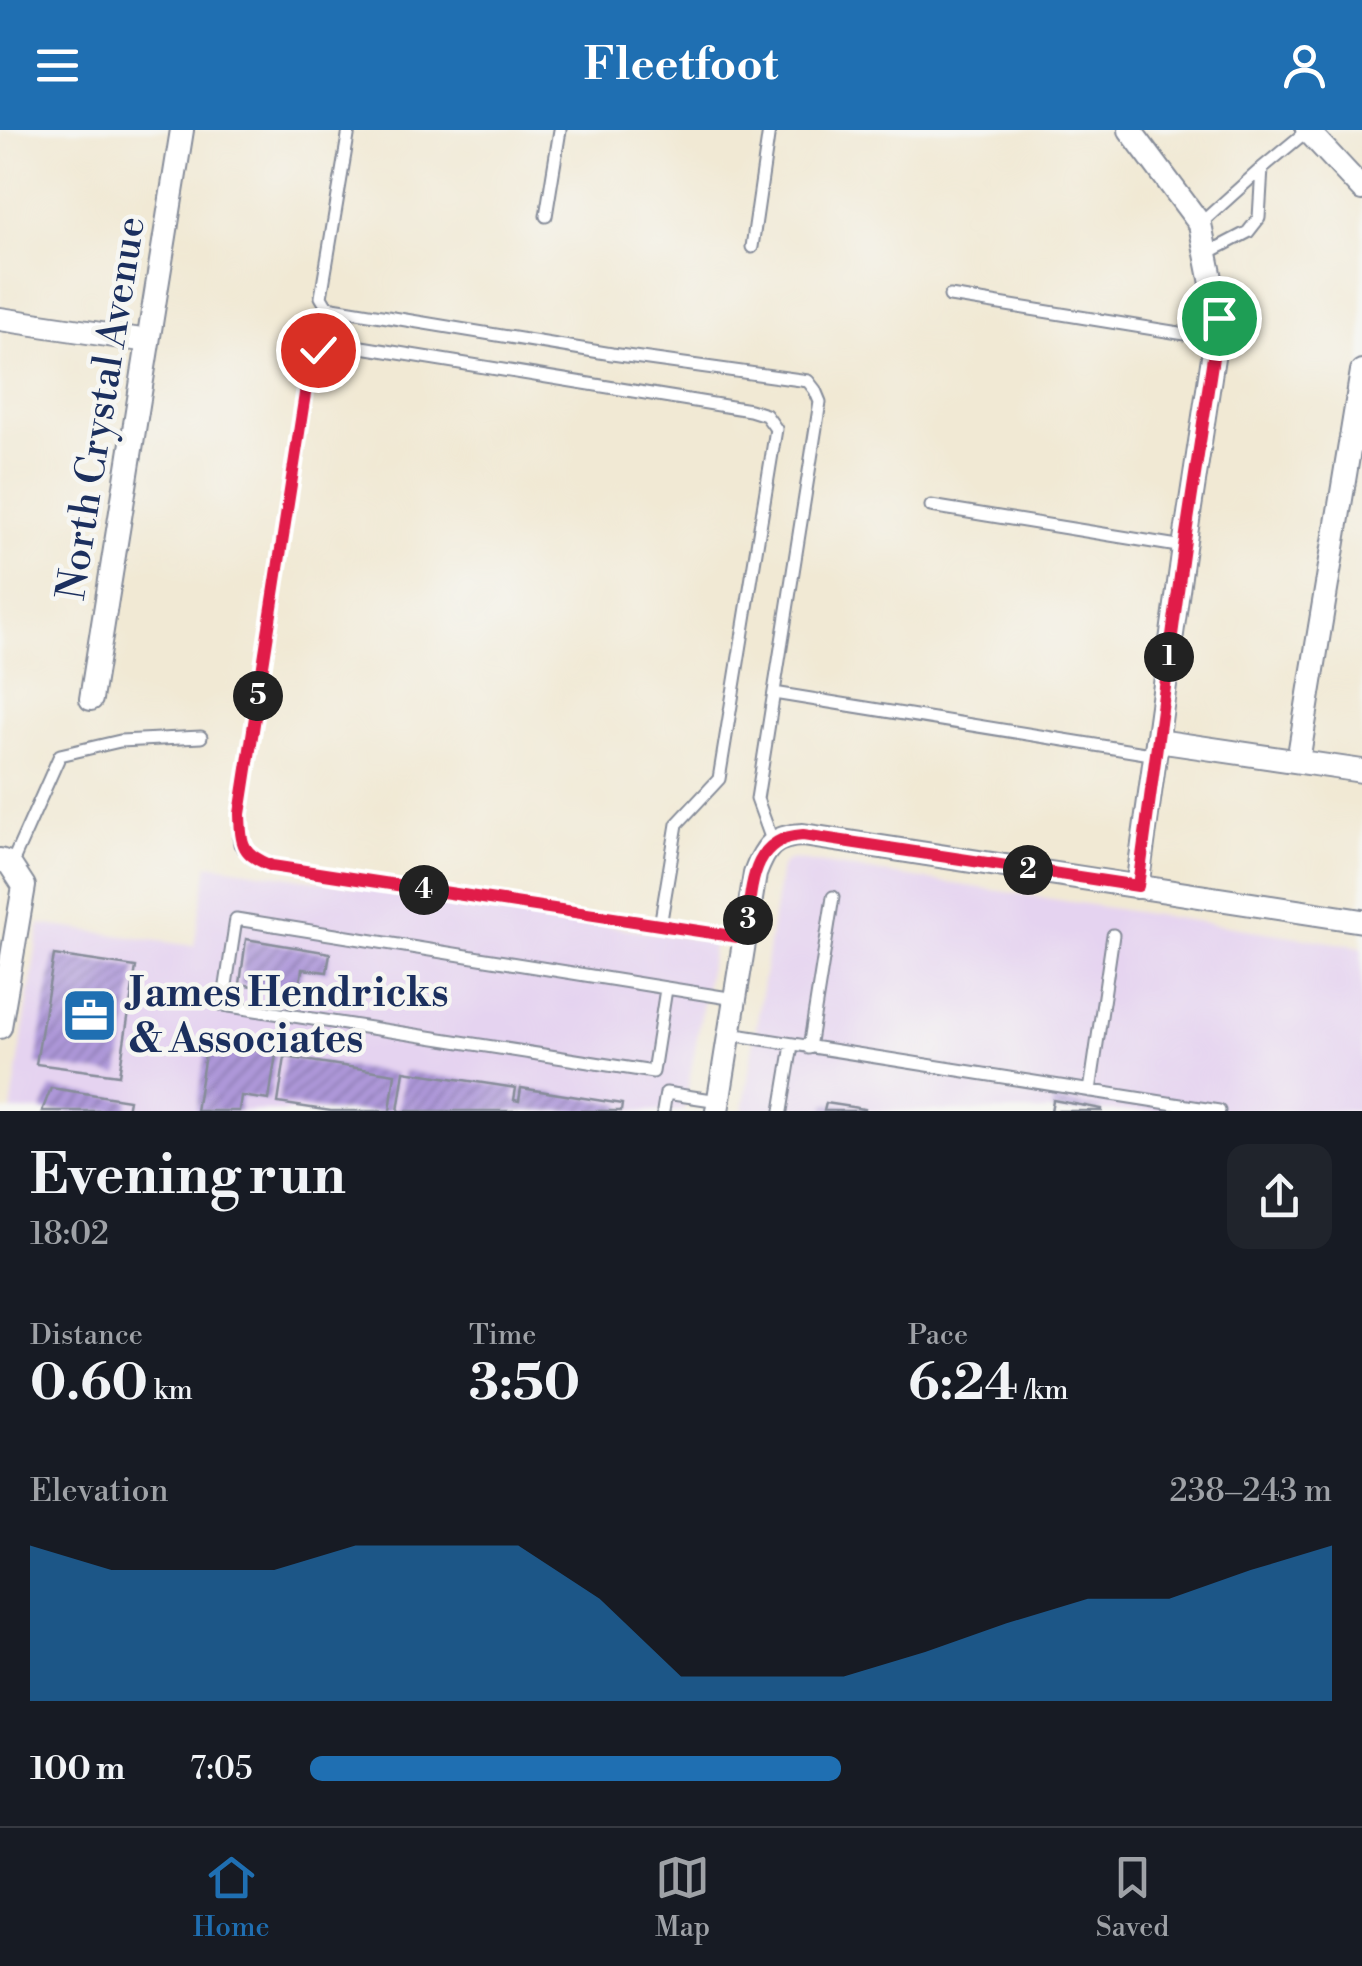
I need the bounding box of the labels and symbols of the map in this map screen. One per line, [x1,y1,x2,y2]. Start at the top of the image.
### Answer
street label: North Crystal Avenue [47,213,158,604]
pin [1177,276,1262,361]
pin [276,308,361,393]
pin: 1 [1144,632,1194,682]
pin: 5 [233,671,283,721]
pin: 2 [1003,845,1053,895]
pin: 4 [399,865,449,915]
pin: 3 [723,895,773,945]
place label: James Hendricks & Associates [124,969,449,1065]
office icon: James Hendricks & Associates [60,985,120,1045]

